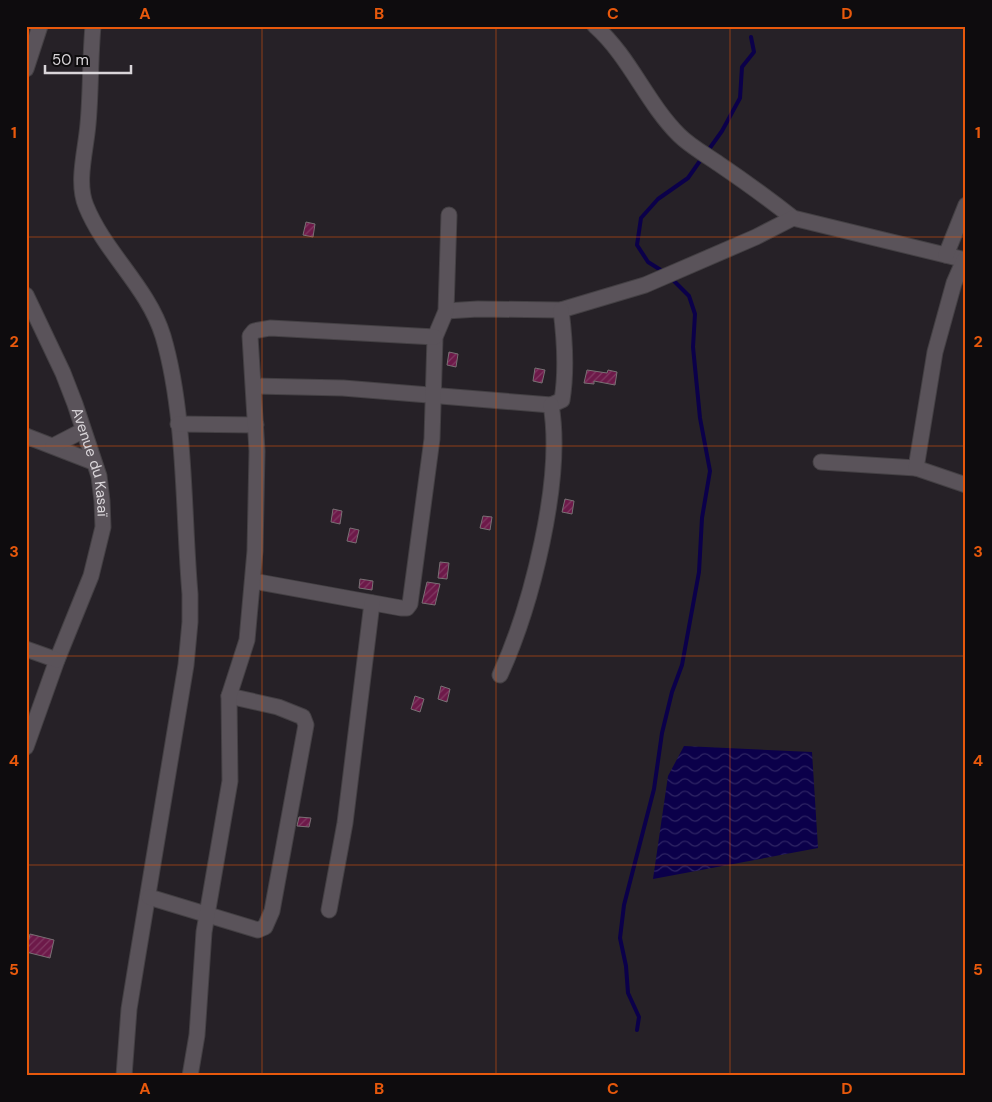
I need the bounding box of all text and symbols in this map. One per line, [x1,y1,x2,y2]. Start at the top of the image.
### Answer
text: A [139,3,151,24]
text: B [374,3,384,24]
text: C [607,3,619,24]
text: D [841,3,853,24]
scale bar [45,42,131,74]
text: 50 m [52,50,89,70]
text: 1 [11,122,17,143]
text: 1 [975,122,981,143]
text: 2 [9,331,19,352]
text: 2 [973,331,983,352]
street label: Avenue du Kasaï [67,405,113,518]
text: 3 [9,541,19,562]
text: 3 [973,541,983,562]
text: 4 [9,750,19,771]
text: 4 [973,750,983,771]
text: 5 [9,959,19,980]
text: 5 [973,959,983,980]
text: A [139,1078,151,1099]
text: B [374,1078,384,1099]
text: C [607,1078,619,1099]
text: D [841,1078,853,1099]

